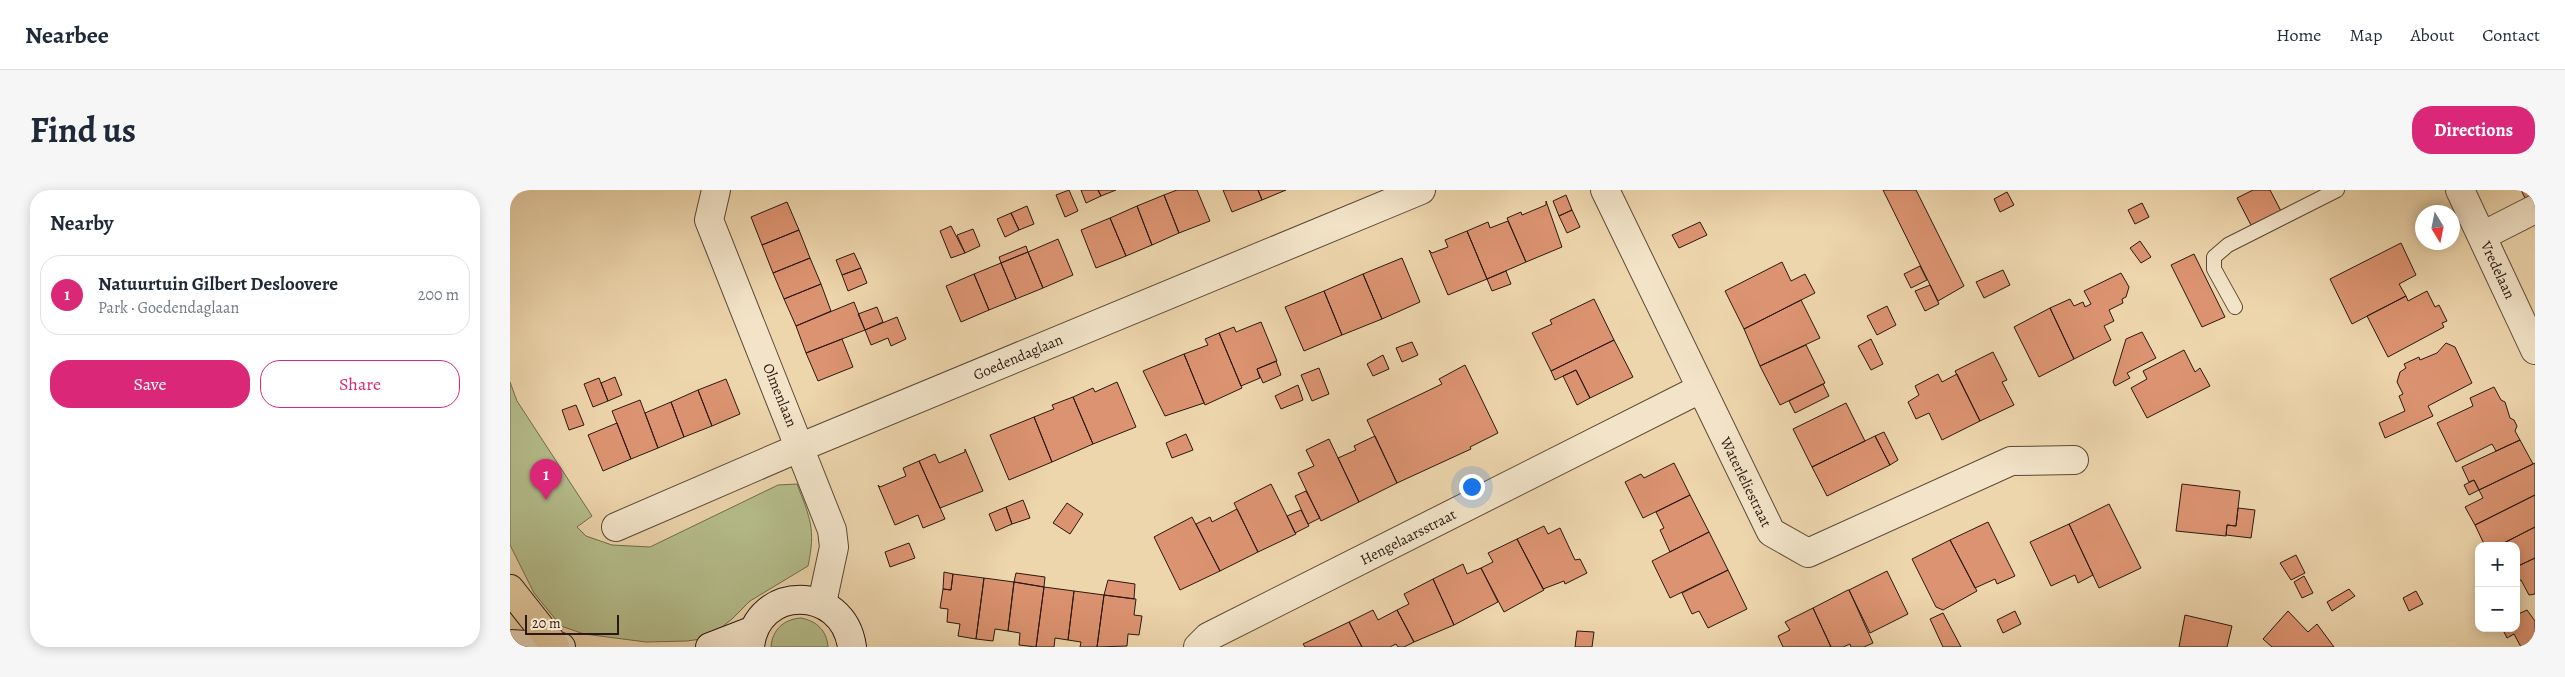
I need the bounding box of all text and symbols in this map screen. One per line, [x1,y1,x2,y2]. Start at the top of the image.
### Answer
text: Nearbee [25,19,109,51]
text: Home [2276,23,2321,47]
text: Map [2349,23,2382,47]
text: About [2410,23,2454,47]
text: Contact [2482,23,2540,47]
text: Find us [30,106,136,154]
button: Directions [2412,106,2535,154]
north arrow [2415,205,2460,250]
text: Nearby [50,209,113,237]
street label: Vredelaan [2476,237,2520,302]
text: Natuurtuin Gilbert Desloovere [98,271,338,297]
text: 1 [64,284,70,306]
text: 200 m [418,284,459,306]
text: Park · Goedendaglaan [98,297,239,319]
street label: Goedendaglaan [970,329,1066,385]
button: Save [50,360,250,408]
button: Share [260,360,460,408]
street label: Olmenlaan [758,360,802,430]
street label: Waterleliestraat [1715,433,1776,530]
pin: 1 [530,459,562,500]
your location [1459,474,1485,500]
street label: Hengelaarsstraat [1357,504,1459,570]
map controls [2475,542,2520,632]
button: + [2475,542,2520,587]
button: − [2475,587,2520,632]
scale bar [525,612,619,635]
text: 20 m [532,614,561,633]

